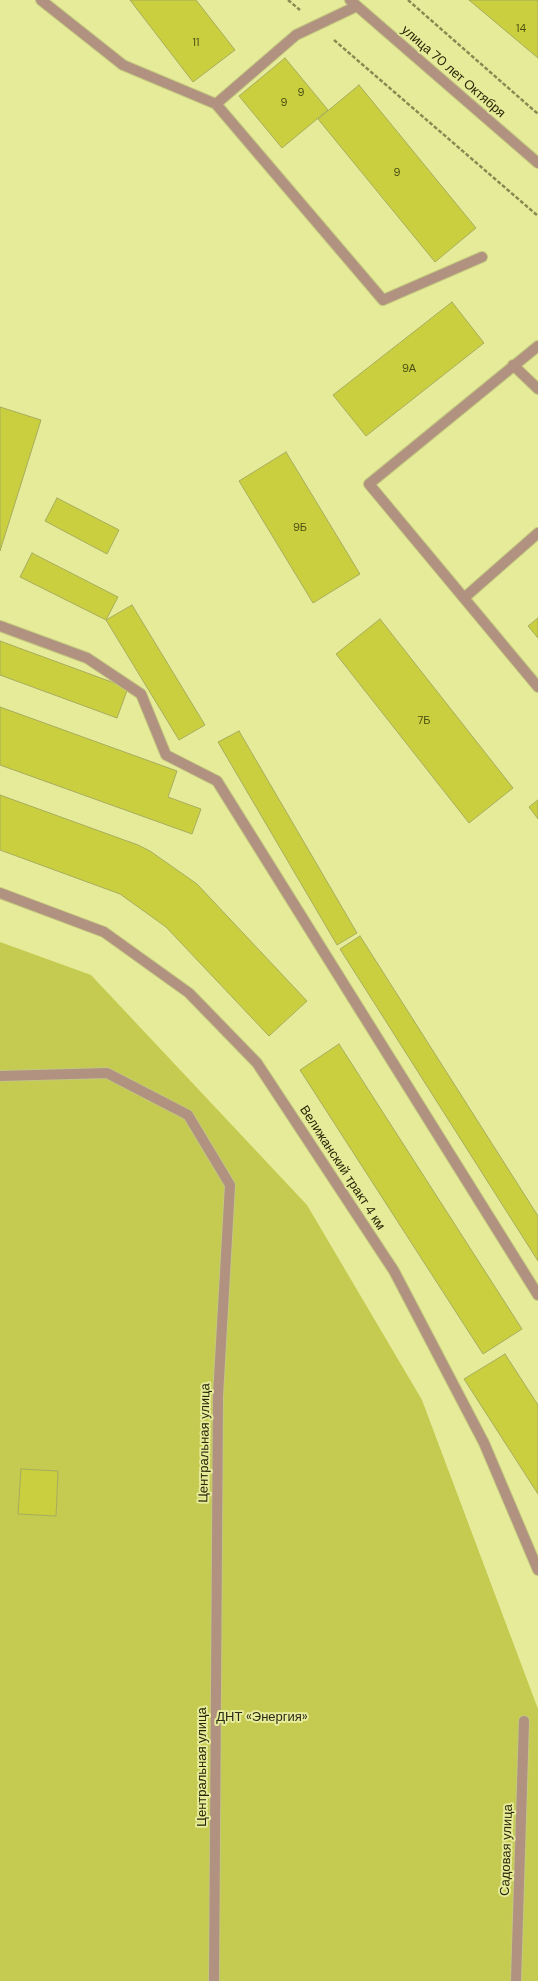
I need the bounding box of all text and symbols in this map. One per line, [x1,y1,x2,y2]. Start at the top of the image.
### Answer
house number: 14 [516,22,526,36]
street label: улица 70 лет Октября [398,23,508,121]
house number: 11 [193,36,199,50]
house number: 9 [298,86,304,100]
house number: 9 [281,96,287,110]
house number: 9 [394,166,400,180]
house number: 9А [402,362,416,376]
house number: 9Б [293,521,307,535]
house number: 7Б [417,714,431,728]
street label: Велижанский тракт 4 км [296,1103,388,1233]
street label: Центральная улица [196,1383,214,1503]
street label: Центральная улица [195,1707,211,1827]
park label: ДНТ «Энергия» [216,1710,308,1726]
street label: Садовая улица [498,1804,516,1896]

